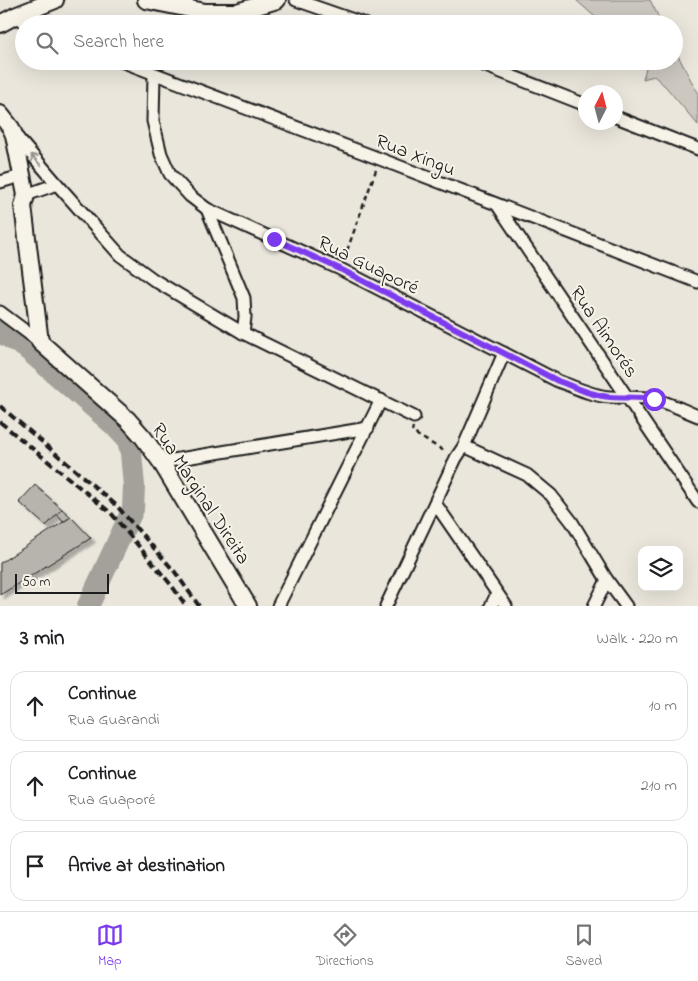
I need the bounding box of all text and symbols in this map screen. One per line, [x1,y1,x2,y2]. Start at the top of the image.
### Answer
search box [15,15,683,70]
icon: search [33,29,61,57]
text: Search here [73,29,164,56]
north arrow [578,85,623,130]
street label: Rua Xingu [371,128,459,186]
one-way arrow [30,153,41,166]
route end [263,228,286,251]
street label: Rua Guaporé [312,229,423,303]
street label: Rua Aimorés [561,281,644,384]
route start [643,388,666,411]
street label: Rua Marginal Direita [142,418,257,571]
map controls [638,546,683,591]
button: layers [638,546,683,591]
scale bar [15,571,109,594]
text: 50 m [22,572,50,593]
text: 3 min [20,624,64,654]
text: Walk · 220 m [597,627,678,651]
text: Continue [68,681,136,708]
icon: ahead [21,692,49,720]
text: 10 m [649,694,677,718]
text: Rua Guarandi [68,708,160,732]
text: Continue [68,761,136,788]
icon: ahead [21,772,49,800]
text: 210 m [641,774,677,798]
text: Rua Guaporé [68,788,156,812]
icon: arrive [21,852,49,880]
text: Arrive at destination [68,853,225,880]
tab: Map [96,921,124,972]
tab: Directions [316,921,374,972]
tab: Saved [566,921,602,972]

